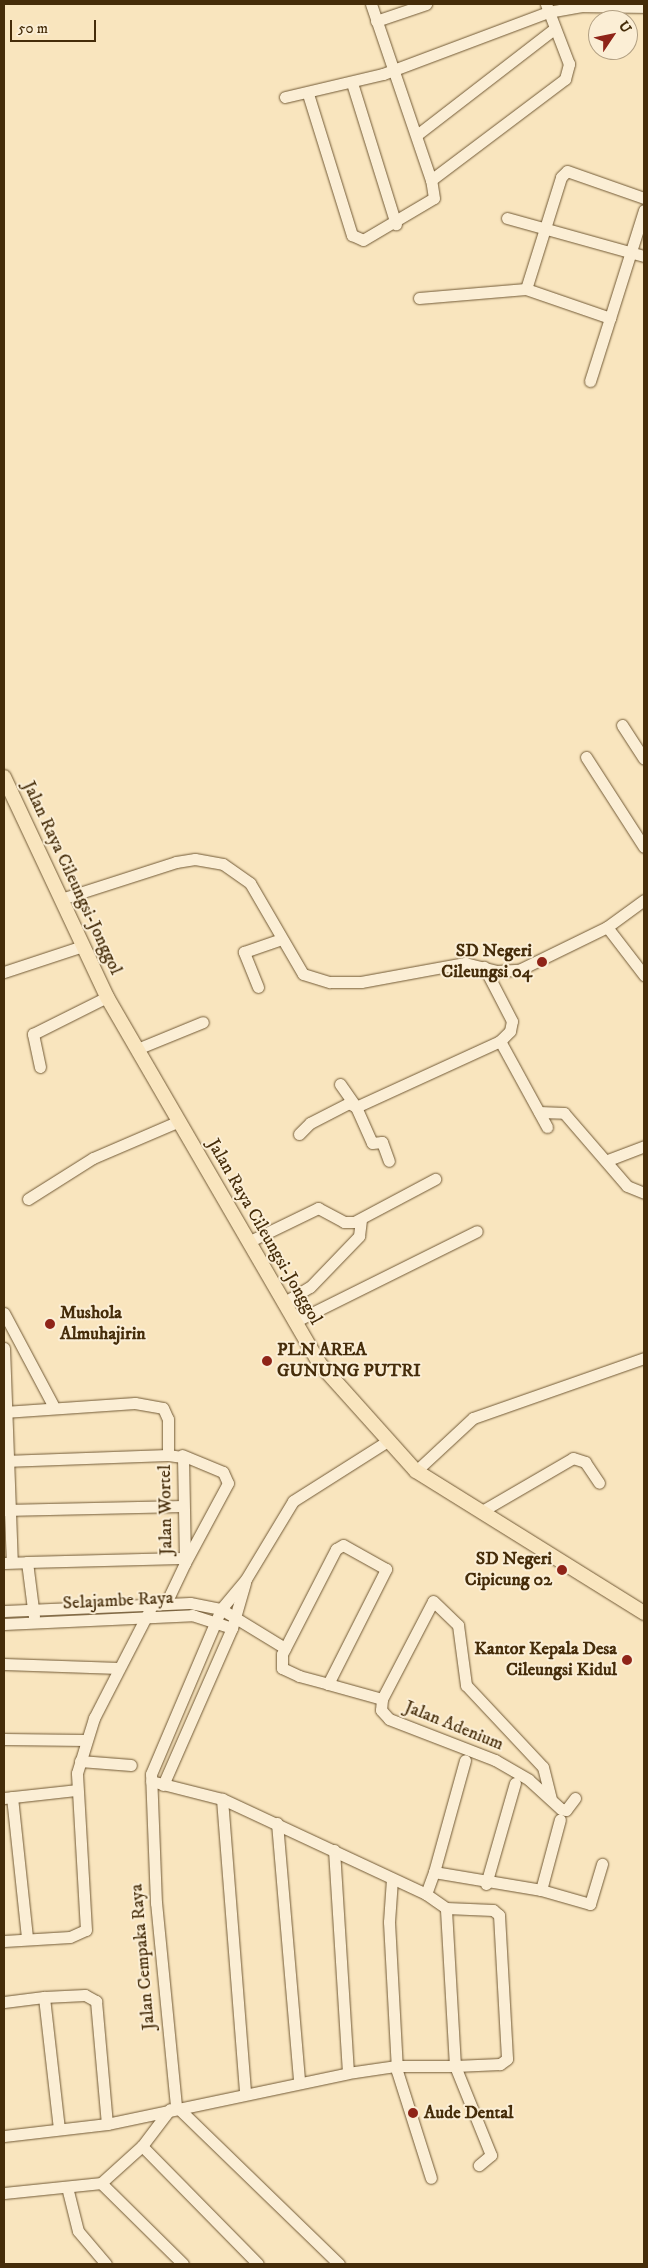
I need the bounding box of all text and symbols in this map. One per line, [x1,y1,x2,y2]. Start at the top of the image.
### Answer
scale bar [12,10,99,42]
north arrow [588,10,638,60]
text: U [614,18,635,37]
text: 50 m [18,19,48,38]
street label: Jalan Raya Cileungsi-Jonggol [18,778,126,978]
place label: SD Negeri Cileungsi 04 [441,941,532,984]
marker: SD Negeri Cileungsi 04 [536,956,548,968]
street label: Jalan Raya Cileungsi-Jonggol [202,1135,326,1329]
place label: Mushola Almuhajirin [60,1303,146,1346]
marker: Mushola Almuhajirin [44,1318,56,1330]
place label: PLN AREA GUNUNG PUTRI [277,1340,421,1382]
marker: PLN AREA GUNUNG PUTRI [261,1355,273,1367]
street label: Jalan Wortel [154,1465,178,1555]
place label: SD Negeri Cipicung 02 [465,1549,552,1592]
marker: SD Negeri Cipicung 02 [556,1564,568,1576]
street label: Selajambe Raya [62,1587,174,1615]
place label: Kantor Kepala Desa Cileungsi Kidul [474,1639,617,1682]
marker: Kantor Kepala Desa Cileungsi Kidul [621,1654,633,1666]
street label: Jalan Adenium [401,1696,507,1756]
street label: Jalan Cempaka Raya [126,1883,160,2031]
place label: Aude Dental [424,2102,513,2124]
marker: Aude Dental [406,2106,420,2120]

